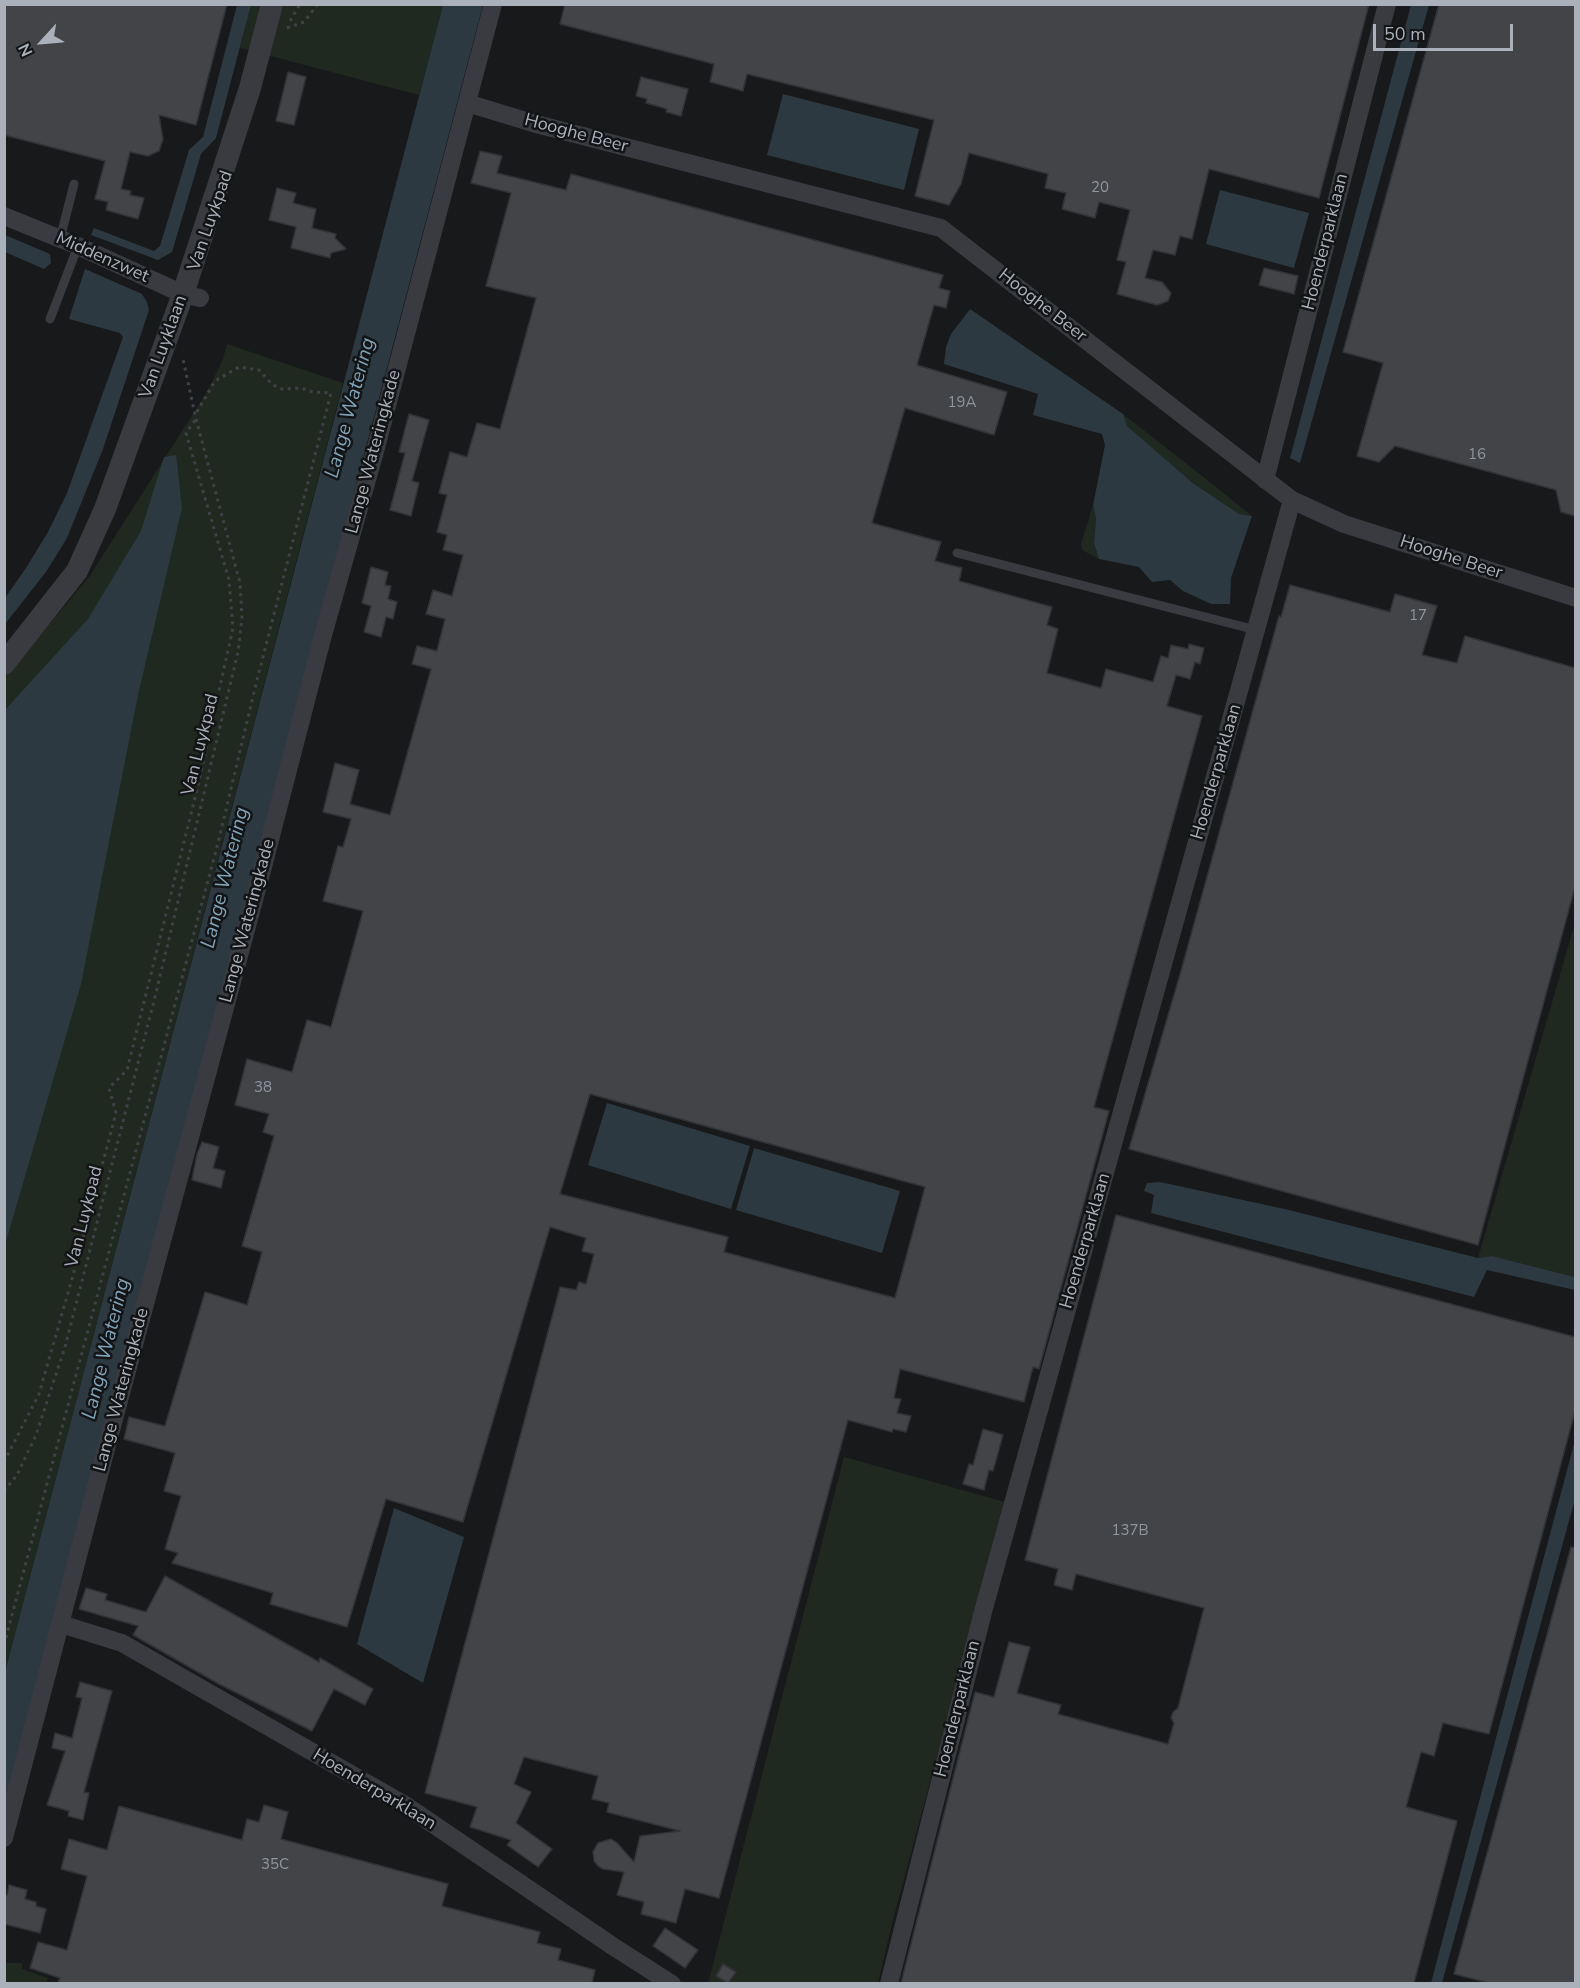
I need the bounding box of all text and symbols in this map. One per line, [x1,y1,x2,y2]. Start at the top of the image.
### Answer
north arrow [12,12,72,72]
scale bar [1376,12,1516,50]
text: 50 m [1384,22,1426,46]
text: N [13,40,38,60]
street label: Hooghe Beer [522,110,630,158]
street label: Van Luykpad [184,168,238,274]
street label: Hoenderparklaan [1299,171,1353,313]
house number: 20 [1091,179,1109,197]
street label: Middenzwet [52,228,152,288]
street label: Hooghe Beer [993,265,1091,347]
street label: Van Luyklaan [135,292,193,402]
water label: Lange Watering [321,335,381,481]
street label: Lange Wateringkade [342,368,406,536]
house number: 19A [948,394,976,412]
house number: 16 [1468,446,1486,464]
street label: Hooghe Beer [1397,531,1505,585]
house number: 17 [1409,607,1427,625]
street label: Van Luykpad [178,692,224,798]
street label: Hoenderparklaan [1187,702,1247,842]
water label: Lange Watering [197,805,255,951]
street label: Lange Wateringkade [216,837,280,1005]
house number: 38 [254,1079,272,1097]
street label: Van Luykpad [62,1164,108,1270]
street label: Hoenderparklaan [1056,1171,1116,1311]
water label: Lange Watering [78,1276,136,1422]
street label: Lange Wateringkade [90,1306,154,1474]
house number: 137B [1111,1522,1149,1540]
street label: Hoenderparklaan [931,1638,985,1780]
street label: Hoenderparklaan [308,1745,440,1835]
house number: 35C [261,1856,289,1874]

